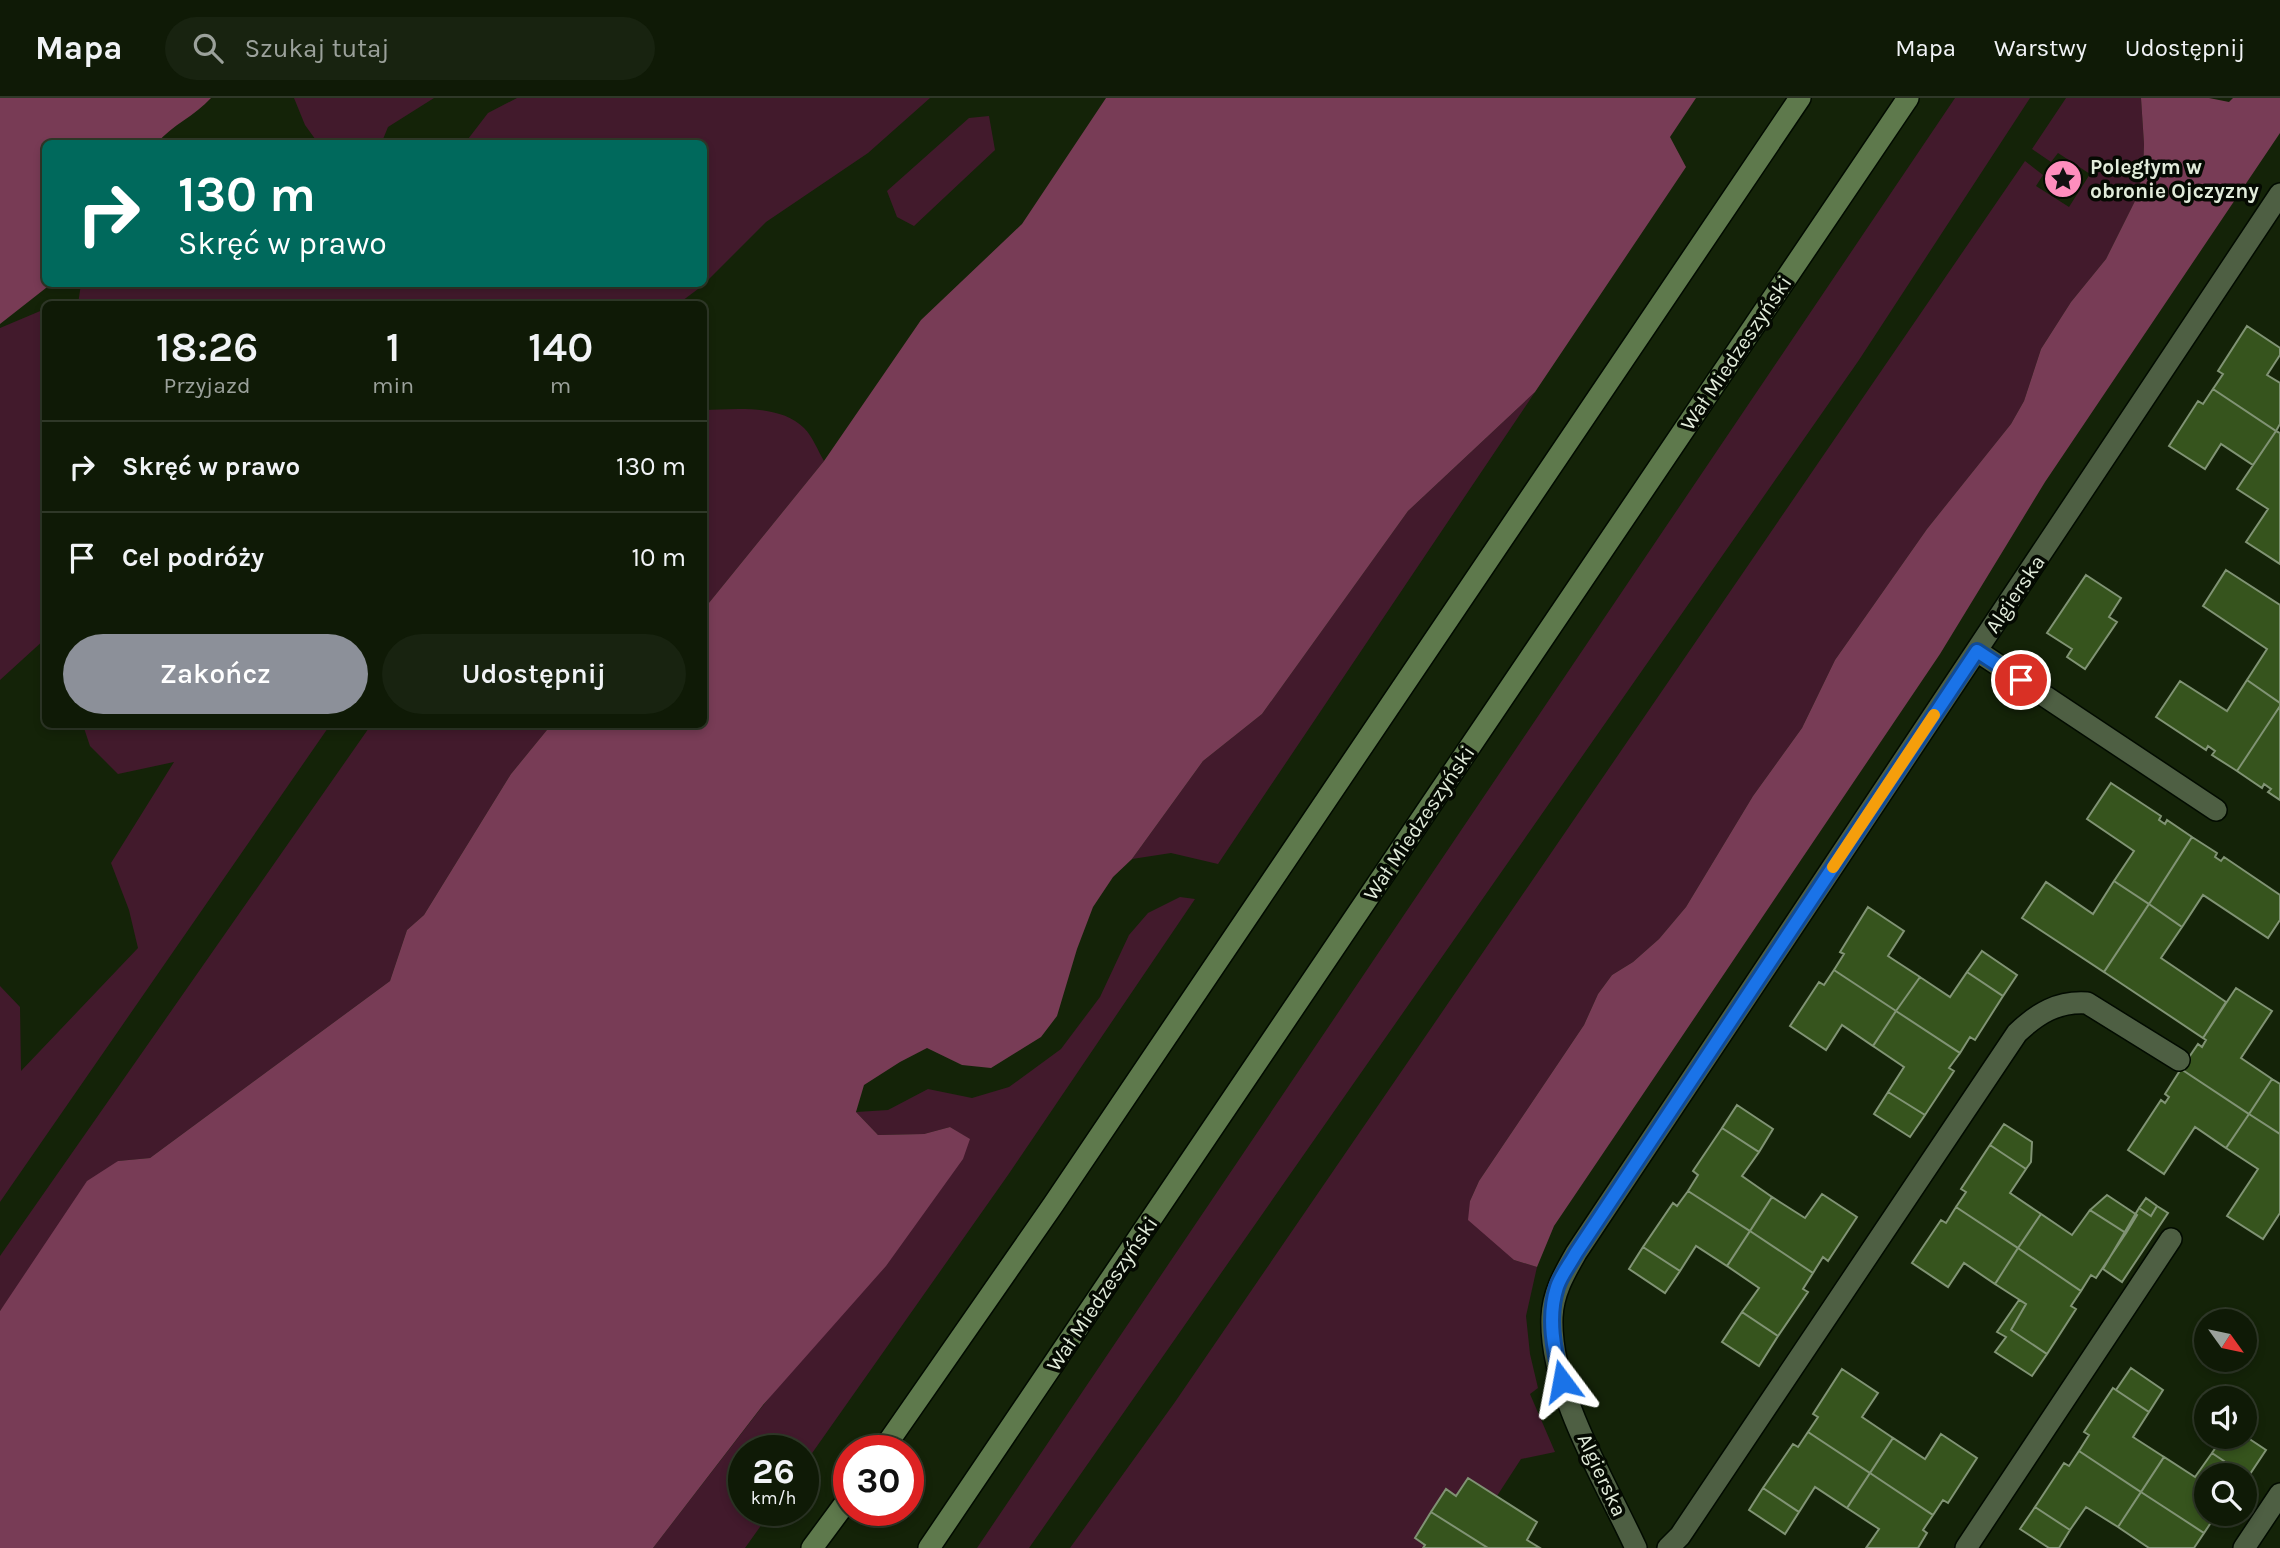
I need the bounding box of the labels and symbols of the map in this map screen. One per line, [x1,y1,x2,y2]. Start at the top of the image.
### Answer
place label: Poległym w obronie Ojczyzny [2090,155,2259,203]
place icon: Poległym w obronie Ojczyzny [2042,158,2084,200]
street label: Wał Miedzeszyński [1675,271,1797,435]
street label: Algierska [1980,550,2050,638]
pin [1991,650,2051,710]
street label: Wał Miedzeszyński [1358,741,1480,905]
street label: Wał Miedzeszyński [1041,1212,1163,1376]
north arrow [2194,1309,2258,1372]
position arrow [1525,1344,1599,1418]
street label: Algierska [1572,1430,1632,1520]
speed limit sign: 30 [833,1435,924,1526]

